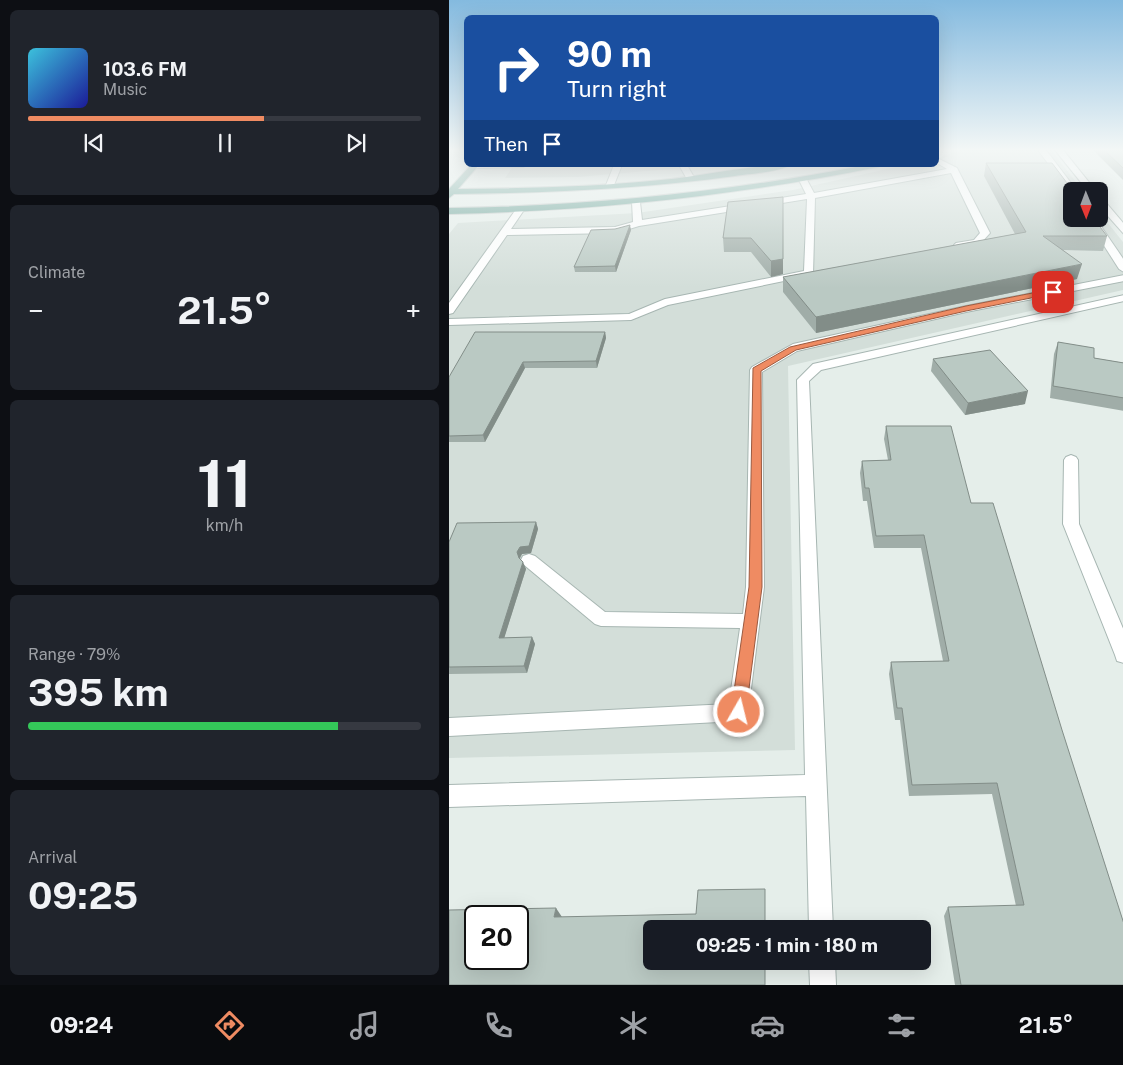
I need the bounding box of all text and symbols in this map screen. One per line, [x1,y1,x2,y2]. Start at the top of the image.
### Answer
text: 90 m [567,34,652,75]
icon: right [484,35,549,100]
text: 103.6 FM [103,58,187,80]
text: Turn right [567,76,667,102]
text: Music [103,80,147,99]
icon: previous [80,129,108,157]
icon: pause [211,129,239,157]
icon: next [342,129,370,157]
icon: arrive [538,130,566,158]
text: Then [484,133,528,155]
north arrow [1063,182,1108,228]
map controls [1063,182,1108,227]
text: Climate [28,263,85,282]
pin [1032,271,1074,313]
icon: arrive [1039,278,1067,306]
text: 21.5° [177,288,272,333]
text: − [28,294,44,327]
text: + [405,294,421,327]
text: 11 [197,445,252,522]
text: km/h [206,516,243,535]
text: Range · 79% [28,645,121,664]
text: 395 km [28,670,168,715]
position arrow [712,685,764,737]
text: Arrival [28,848,77,867]
text: 09:25 [28,873,138,918]
speed limit sign: 20 [464,905,529,970]
text: 09:25 · 1 min · 180 m [696,934,878,956]
icon: directions [212,1008,247,1043]
icon: music [347,1008,382,1043]
icon: phone [481,1008,516,1043]
icon: climate [616,1008,651,1043]
icon: car [750,1008,785,1043]
icon: filters [884,1008,919,1043]
text: 09:24 [50,1012,113,1038]
text: 21.5° [1019,1012,1073,1038]

